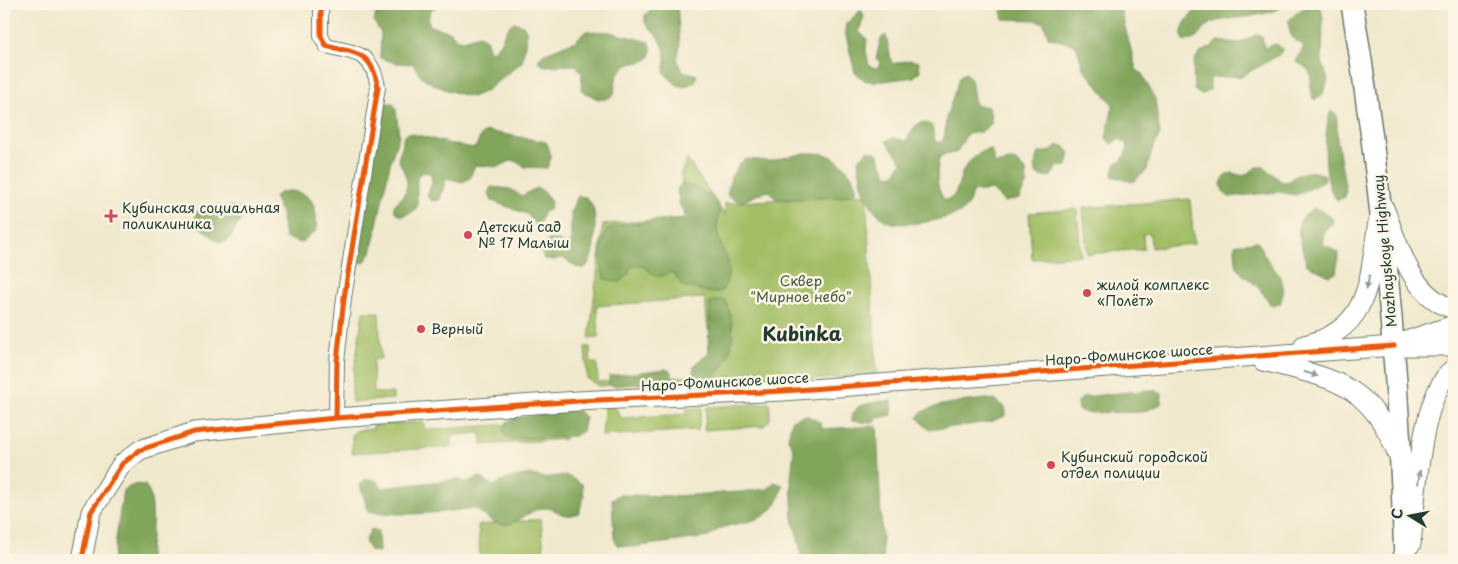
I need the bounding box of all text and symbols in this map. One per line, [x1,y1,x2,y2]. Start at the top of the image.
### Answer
street label: Mozhayskoye Highway [1367,174,1402,328]
place label: Кубинская социальная поликлиника [122,197,280,234]
marker: Кубинская социальная поликлиника [104,209,118,223]
place label: Детский сад № 17 Малыш [477,216,569,253]
marker: Детский сад № 17 Малыш [462,229,474,241]
park label: Сквер "Мирное небо" [750,270,852,307]
place label: жилой комплекс «Полёт» [1097,274,1209,311]
one-way arrow [1363,275,1371,291]
marker: жилой комплекс «Полёт» [1081,287,1093,299]
place label: Верный [431,318,484,339]
district label: Kubinka [762,319,842,347]
marker: Верный [415,323,427,335]
street label: Наро-Фоминское шоссе [1044,338,1214,371]
street label: Наро-Фоминское шоссе [641,367,809,396]
one-way arrow [1304,370,1319,378]
place label: Кубинский городской отдел полиции [1061,446,1208,483]
marker: Кубинский городской отдел полиции [1045,459,1057,471]
one-way arrow [1415,469,1423,485]
north arrow [1386,492,1436,542]
text: С [1385,507,1408,521]

